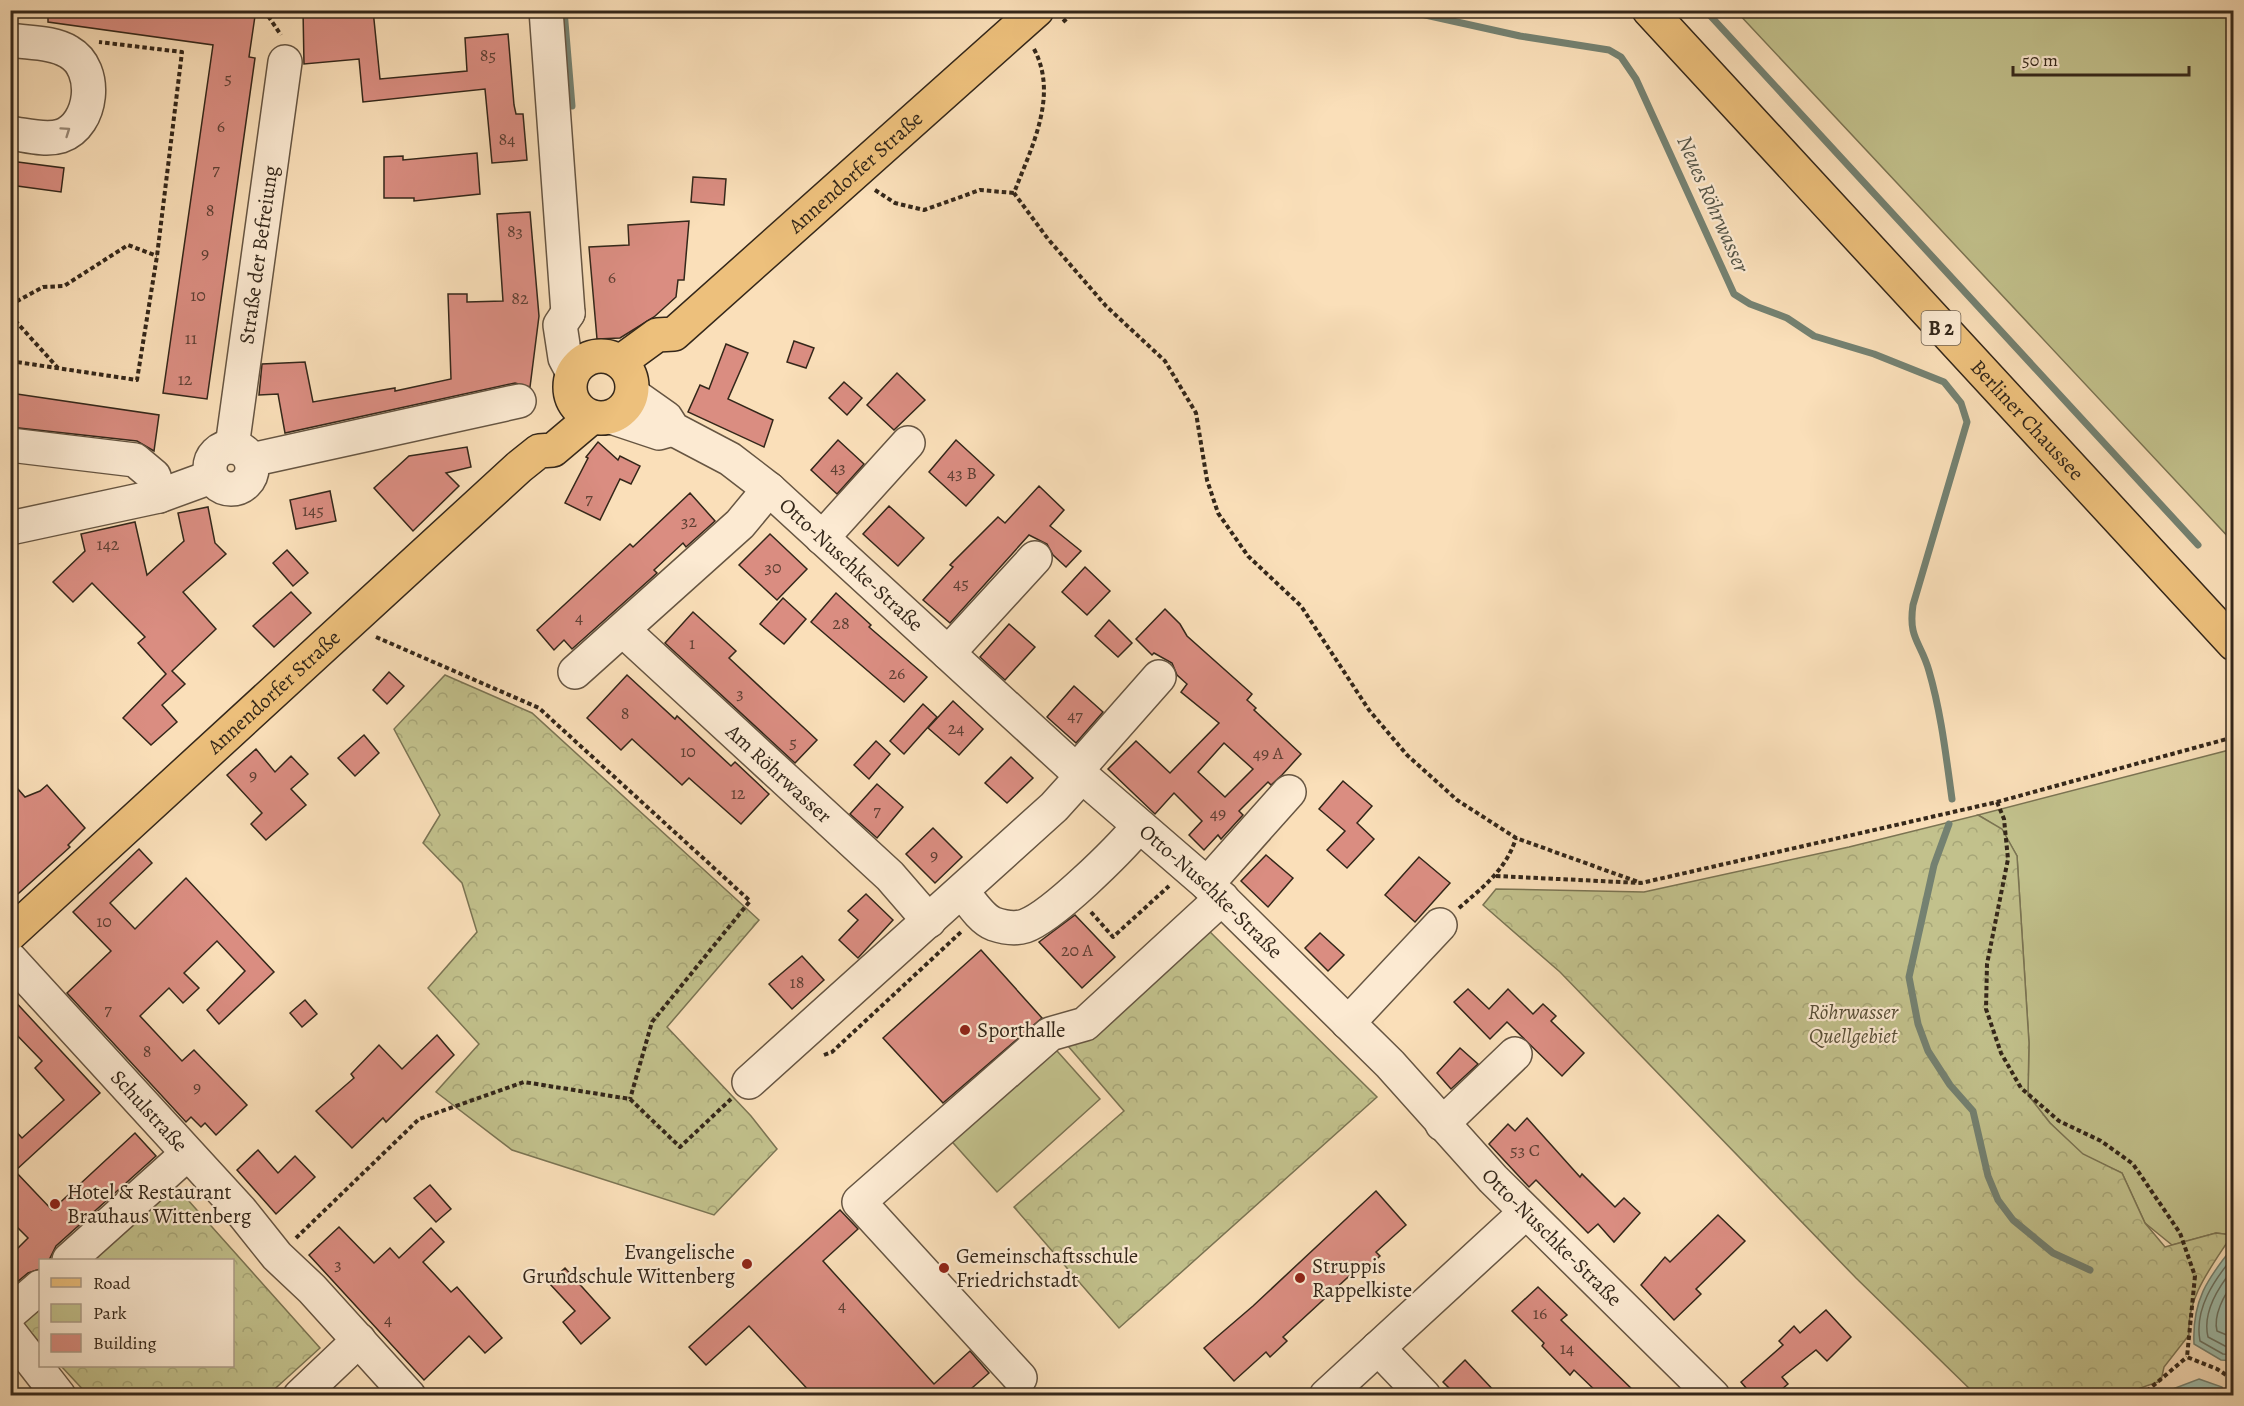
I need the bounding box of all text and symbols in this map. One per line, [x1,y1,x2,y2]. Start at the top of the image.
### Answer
scale bar [2013,39,2188,77]
house number: 85 [480,43,496,67]
text: 50 m [2022,48,2058,72]
house number: 5 [224,66,232,90]
street label: Annendorfer Straße [781,105,929,240]
house number: 6 [217,114,225,138]
one-way arrow [60,127,71,138]
house number: 84 [499,127,515,151]
water label: Neues Röhrwasser [1669,131,1757,278]
house number: 7 [212,157,220,181]
street label: Straße der Befreiung [232,163,285,346]
house number: 8 [206,198,214,222]
house number: 83 [507,219,523,243]
house number: 9 [201,241,209,265]
house number: 6 [608,265,616,289]
house number: 10 [190,283,206,307]
house number: 82 [511,286,529,310]
road number: B 2 [1922,311,1960,345]
house number: 11 [185,326,197,350]
street label: Berliner Chaussee [1964,354,2090,487]
house number: 12 [178,367,193,391]
house number: 43 [830,455,846,479]
house number: 43 B [947,461,977,485]
house number: 7 [585,486,593,510]
street label: Otto-Nuschke-Straße [773,491,929,638]
house number: 145 [302,498,324,522]
house number: 32 [681,509,697,533]
house number: 142 [97,532,120,556]
house number: 30 [764,555,782,579]
house number: 45 [953,571,969,595]
house number: 4 [575,605,583,629]
house number: 28 [832,611,850,635]
street label: Annendorfer Straße [200,624,346,761]
house number: 1 [689,631,695,655]
house number: 26 [889,661,905,685]
house number: 3 [736,681,744,705]
house number: 8 [621,701,629,725]
house number: 47 [1067,703,1083,727]
house number: 24 [948,716,964,740]
street label: Am Röhrwasser [719,717,838,829]
house number: 5 [789,730,797,754]
house number: 10 [680,739,696,763]
house number: 49 A [1253,741,1284,765]
house number: 9 [249,763,257,787]
house number: 12 [731,781,746,805]
house number: 7 [873,798,881,822]
house number: 49 [1210,801,1226,825]
street label: Otto-Nuschke-Straße [1133,818,1289,965]
house number: 9 [930,843,938,867]
house number: 10 [96,909,112,933]
house number: 20 A [1061,938,1094,962]
house number: 18 [790,970,804,994]
house number: 7 [104,997,112,1021]
park label: Röhrwasser Quellgebiet [1808,998,1899,1050]
place label: Sporthalle [977,1016,1065,1044]
marker: Sporthalle [958,1023,972,1037]
house number: 8 [143,1039,151,1063]
street label: Schulstraße [104,1064,194,1158]
house number: 9 [193,1075,201,1099]
house number: 53 C [1510,1138,1540,1162]
street label: Otto-Nuschke-Straße [1476,1162,1628,1313]
place label: Hotel & Restaurant Brauhaus Wittenberg [67,1178,252,1230]
marker: Hotel & Restaurant Brauhaus Wittenberg [48,1197,62,1211]
place label: Evangelische Grundschule Wittenberg [523,1238,735,1290]
place label: Gemeinschaftsschule Friedrichstadt [956,1242,1138,1294]
house number: 3 [334,1252,342,1276]
place label: Struppis Rappelkiste [1312,1252,1412,1304]
marker: Evangelische Grundschule Wittenberg [740,1257,754,1271]
legend [39,1259,234,1367]
marker: Gemeinschaftsschule Friedrichstadt [937,1261,951,1275]
text: Road [93,1271,131,1295]
marker: Struppis Rappelkiste [1293,1271,1307,1285]
house number: 4 [838,1293,846,1317]
text: Park [93,1301,127,1325]
house number: 16 [1533,1301,1547,1325]
house number: 4 [384,1307,392,1331]
text: Building [93,1331,157,1355]
house number: 14 [1560,1336,1574,1360]

